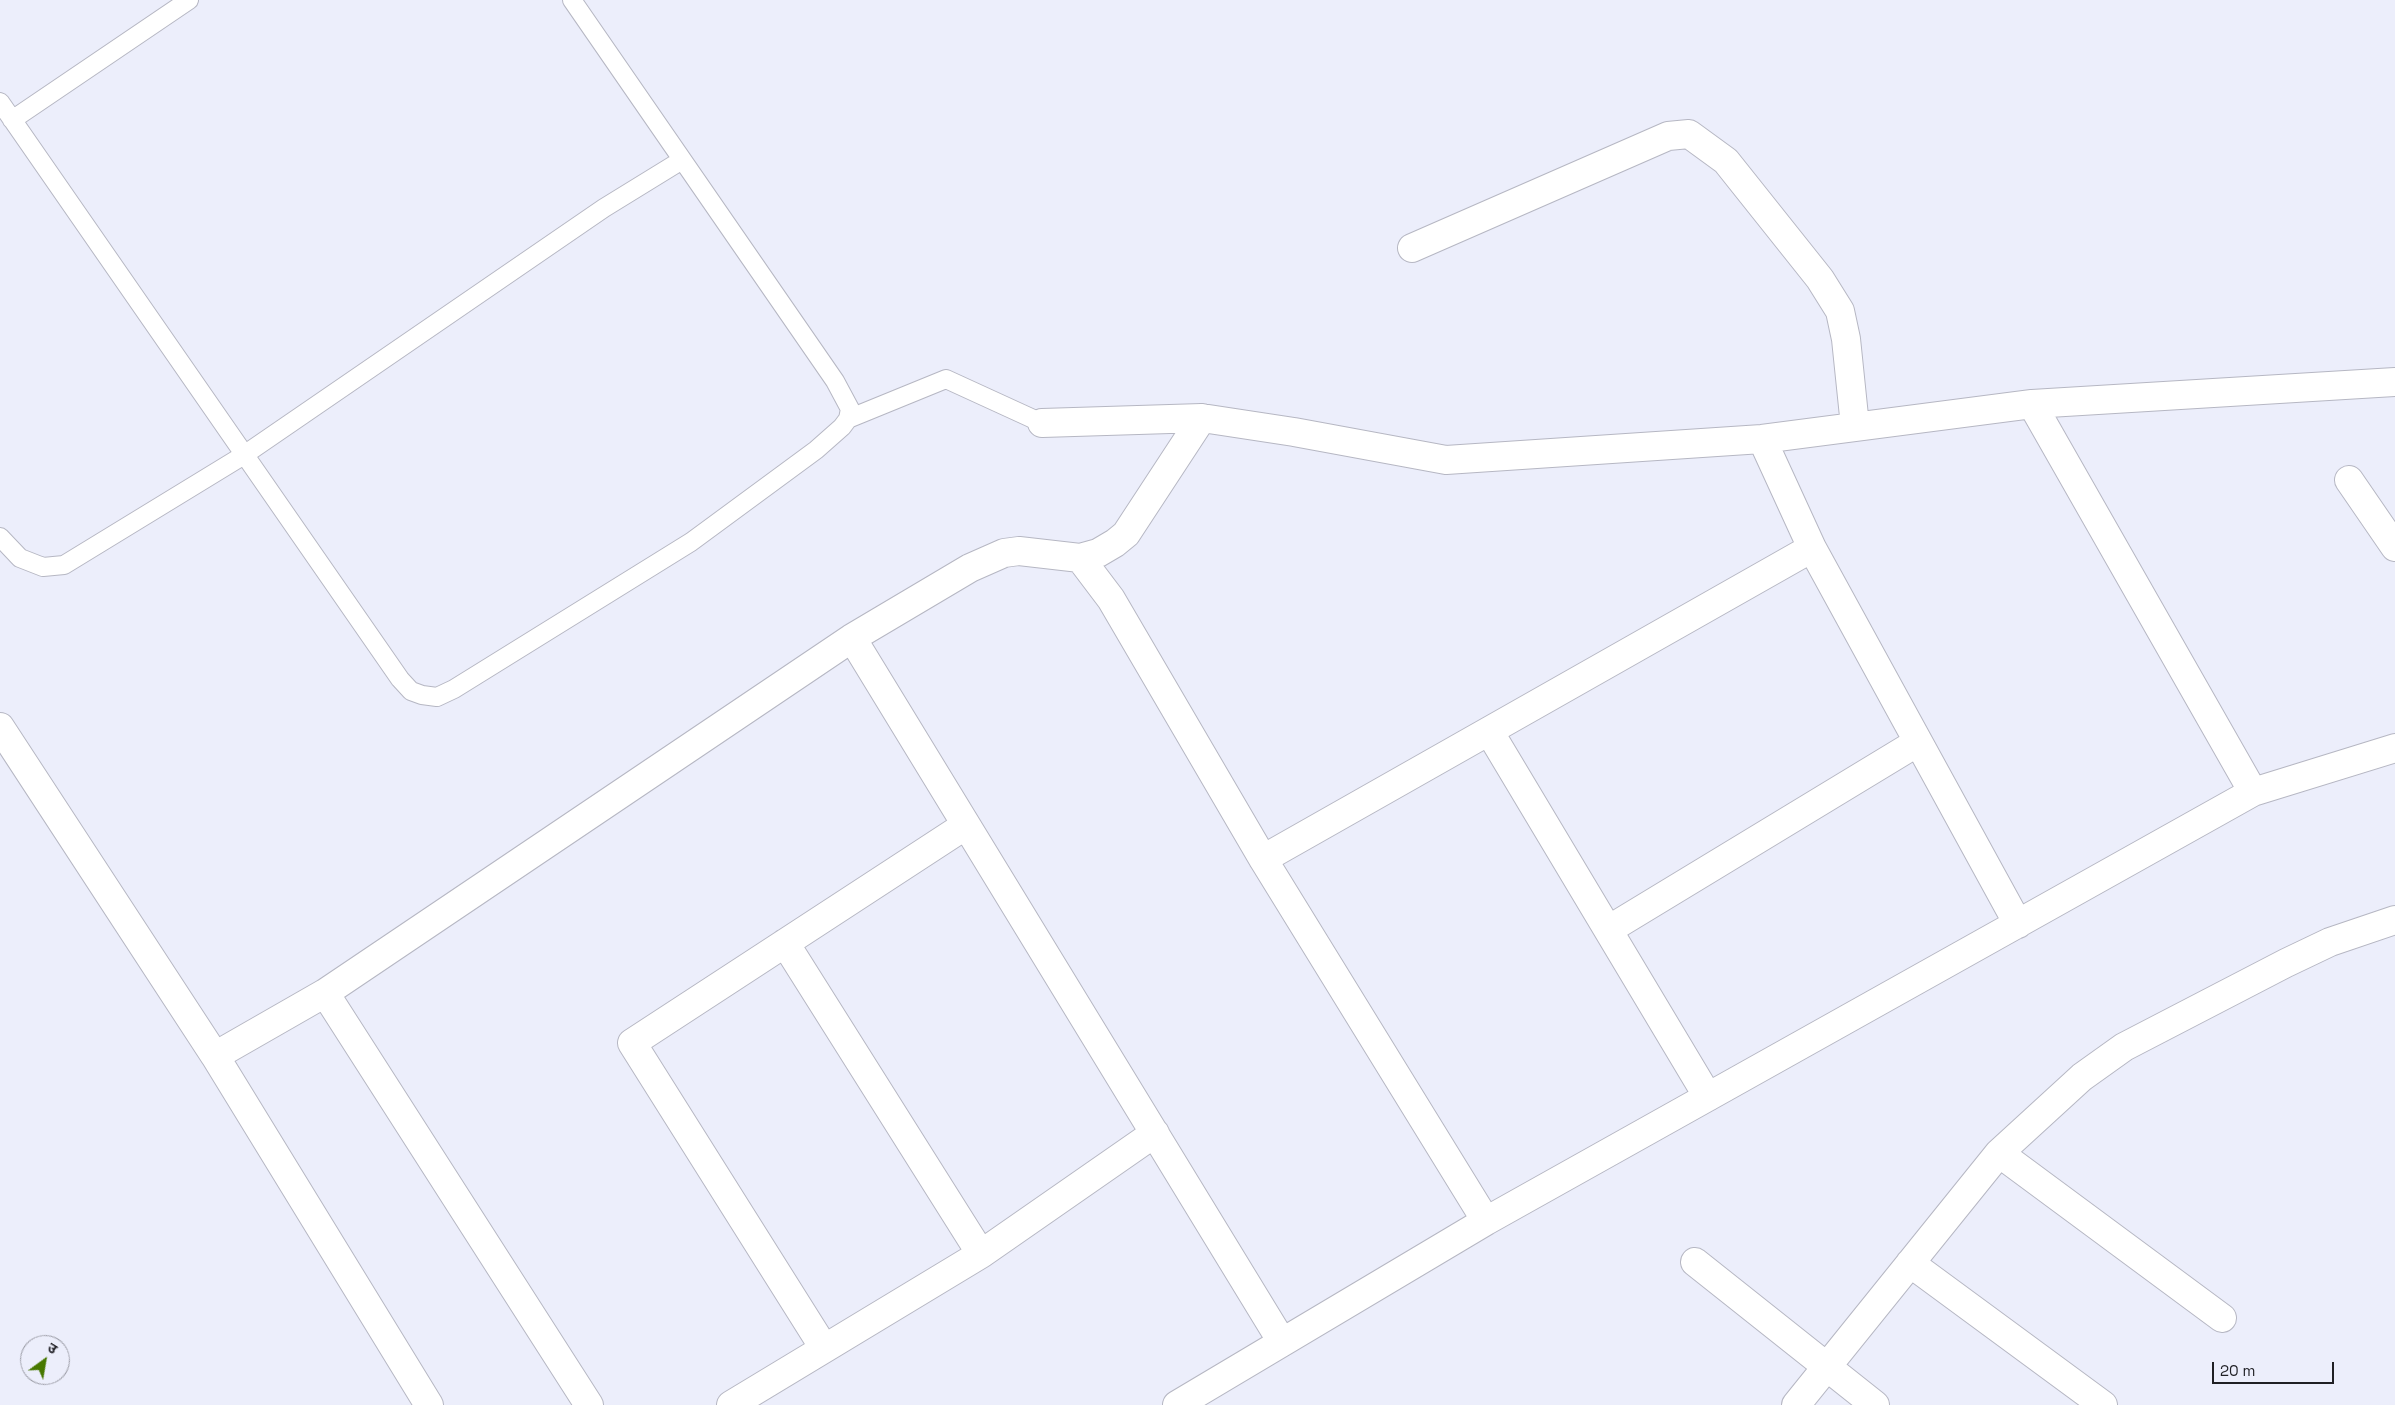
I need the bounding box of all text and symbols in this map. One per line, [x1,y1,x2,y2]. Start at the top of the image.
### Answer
north arrow [20,1335,70,1385]
text: उ [44,1338,61,1358]
scale bar [2215,1352,2338,1384]
text: 20 m [2220,1361,2255,1380]

